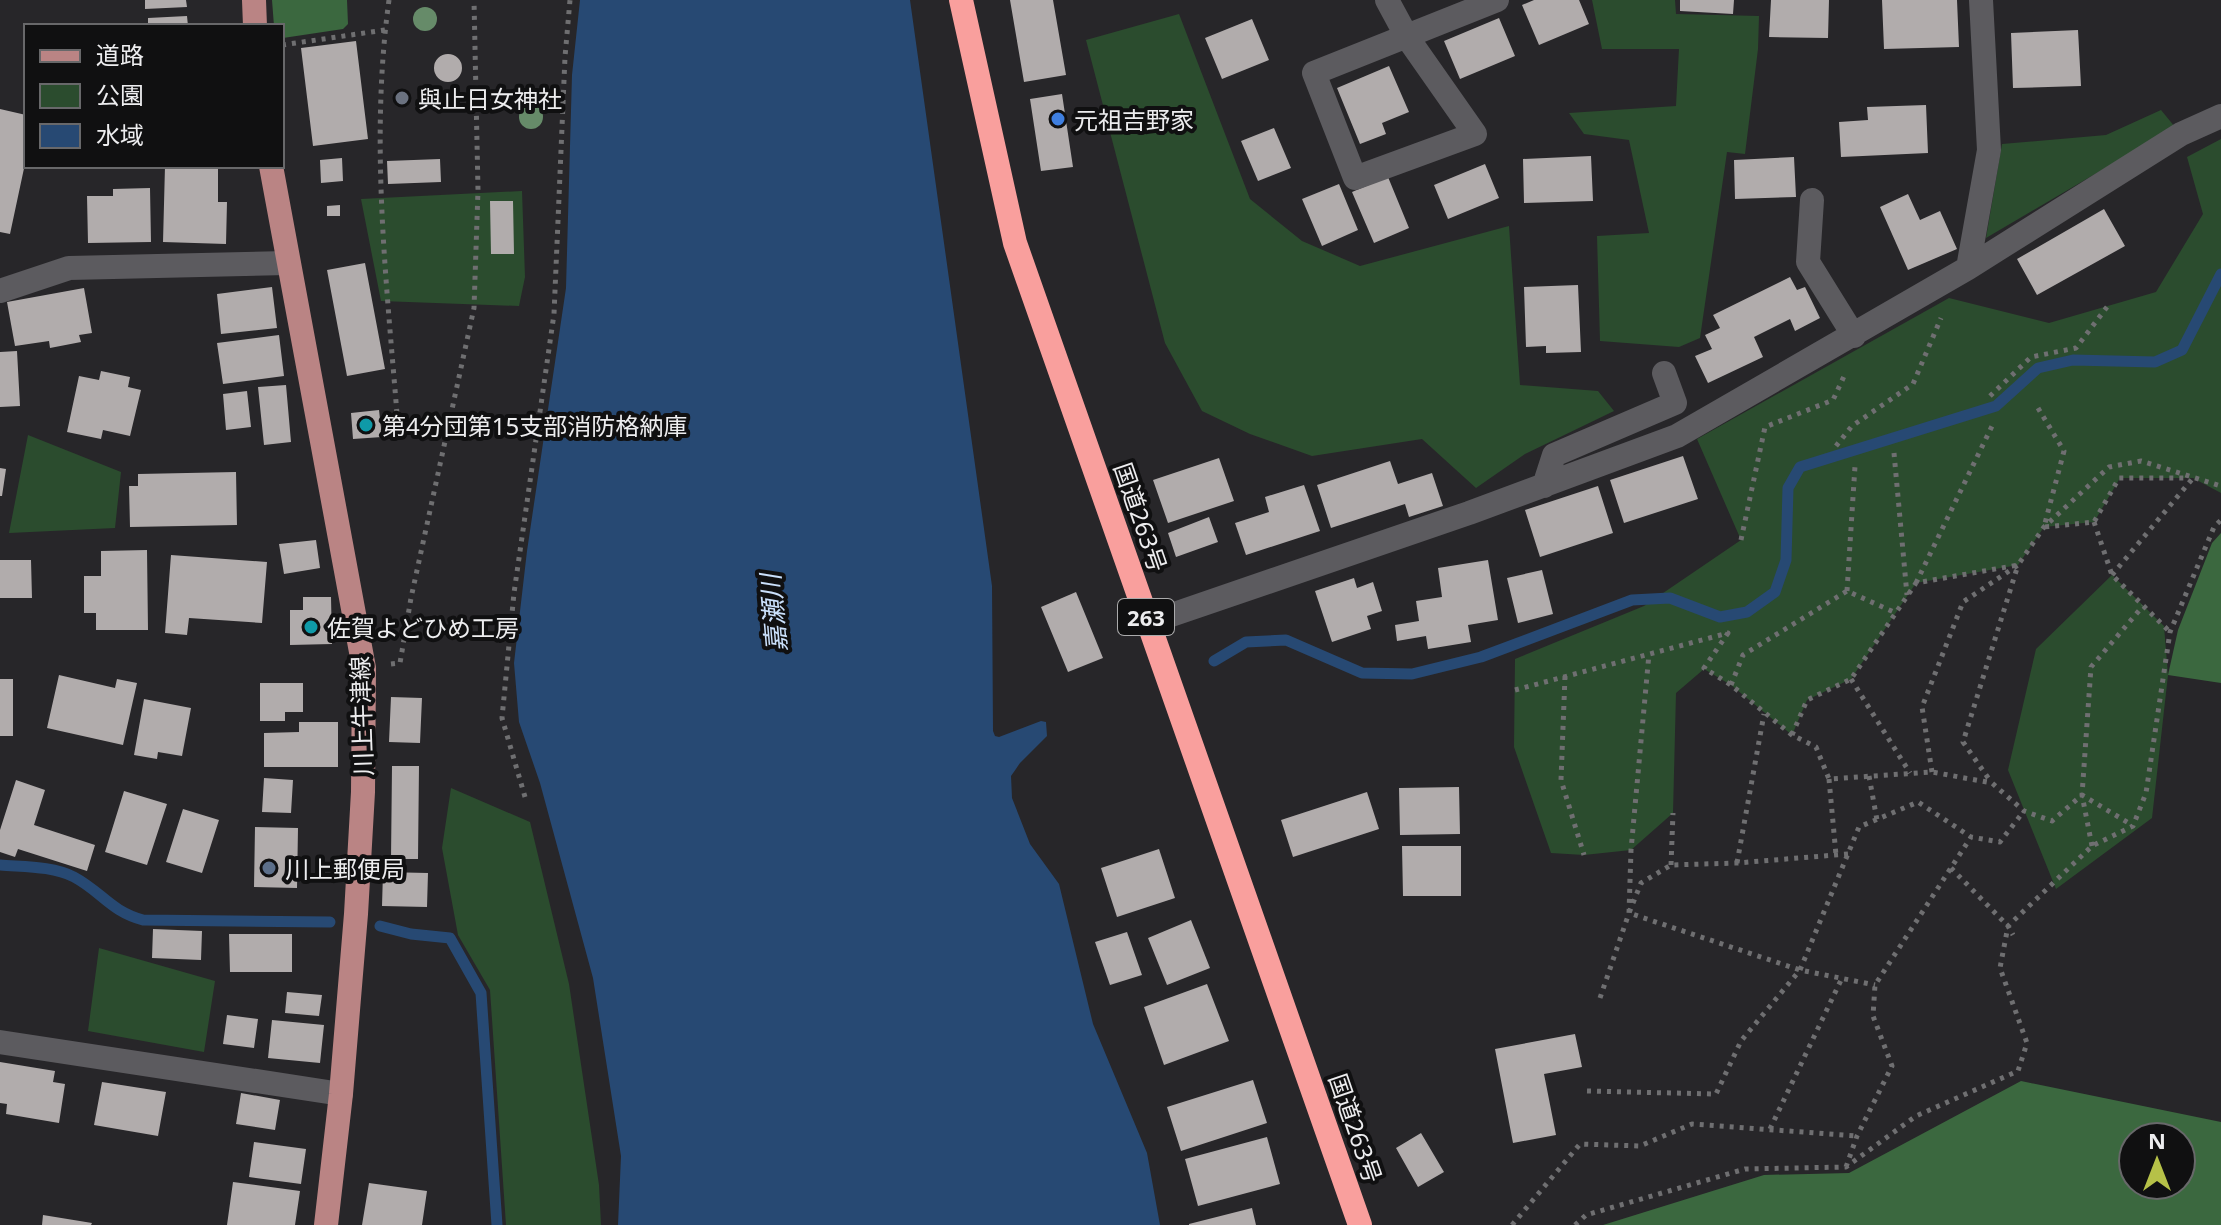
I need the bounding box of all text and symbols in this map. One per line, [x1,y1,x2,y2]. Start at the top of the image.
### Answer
legend [24,24,284,168]
text: 道路 [96,38,144,71]
text: 公園 [96,78,144,111]
place label: 與止日女神社 [418,82,562,115]
marker: 與止日女神社 [393,89,411,107]
place label: 元祖吉野家 [1074,103,1194,136]
marker: 元祖吉野家 [1049,110,1067,128]
text: 水域 [96,118,144,151]
place label: 第4分団第15支部消防格納庫 [382,409,687,442]
marker: 第4分団第15支部消防格納庫 [357,416,375,434]
street label: 国道263号 [1107,458,1175,576]
water label: 嘉瀬川 [751,570,794,653]
road number: 263 [1118,599,1174,635]
place label: 佐賀よどひめ工房 [327,611,519,644]
marker: 佐賀よどひめ工房 [302,618,320,636]
street label: 川上牛津線 [342,655,380,777]
place label: 川上郵便局 [285,852,405,885]
marker: 川上郵便局 [260,859,278,877]
street label: 国道263号 [1322,1069,1390,1187]
north arrow [2117,1121,2197,1201]
text: N [2148,1125,2166,1155]

